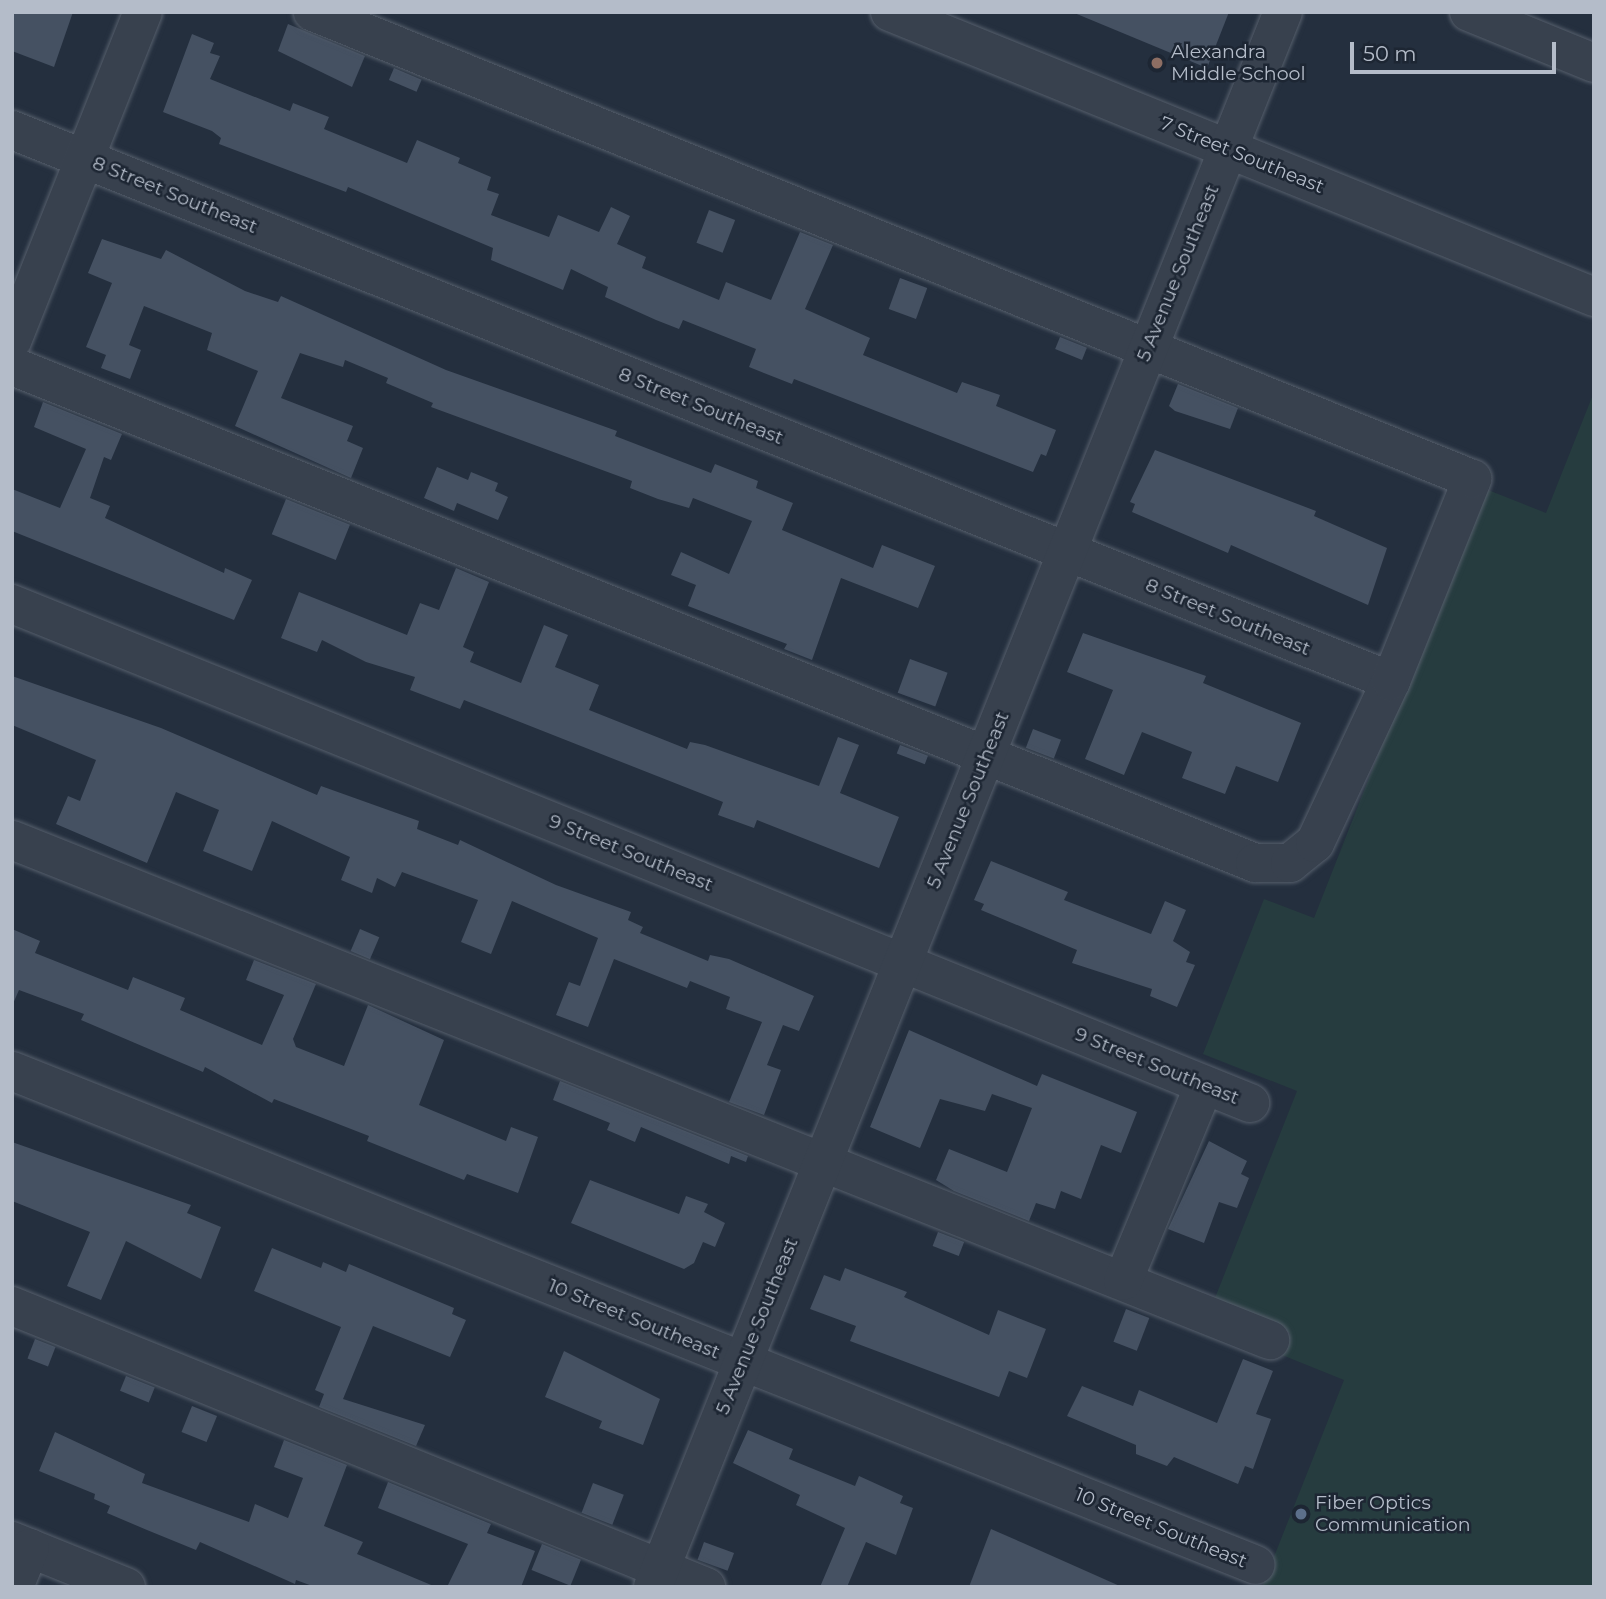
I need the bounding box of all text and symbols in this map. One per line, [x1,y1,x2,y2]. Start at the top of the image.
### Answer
scale bar [1354,28,1560,72]
place label: Alexandra Middle School [1171,41,1306,85]
text: 50 m [1363,41,1417,66]
marker: Alexandra Middle School [1149,55,1165,71]
street label: 7 Street Southeast [1157,112,1327,198]
street label: 8 Street Southeast [89,151,261,239]
street label: 5 Avenue Southeast [1132,181,1224,365]
street label: 8 Street Southeast [615,362,787,450]
street label: 8 Street Southeast [1142,573,1314,661]
street label: 5 Avenue Southeast [922,708,1014,892]
street label: 9 Street Southeast [545,810,717,896]
street label: 9 Street Southeast [1071,1023,1243,1109]
street label: 5 Avenue Southeast [711,1234,803,1418]
street label: 10 Street Southeast [545,1274,723,1364]
street label: 10 Street Southeast [1072,1483,1250,1573]
place label: Fiber Optics Communication [1315,1492,1470,1536]
marker: Fiber Optics Communication [1293,1506,1309,1522]

